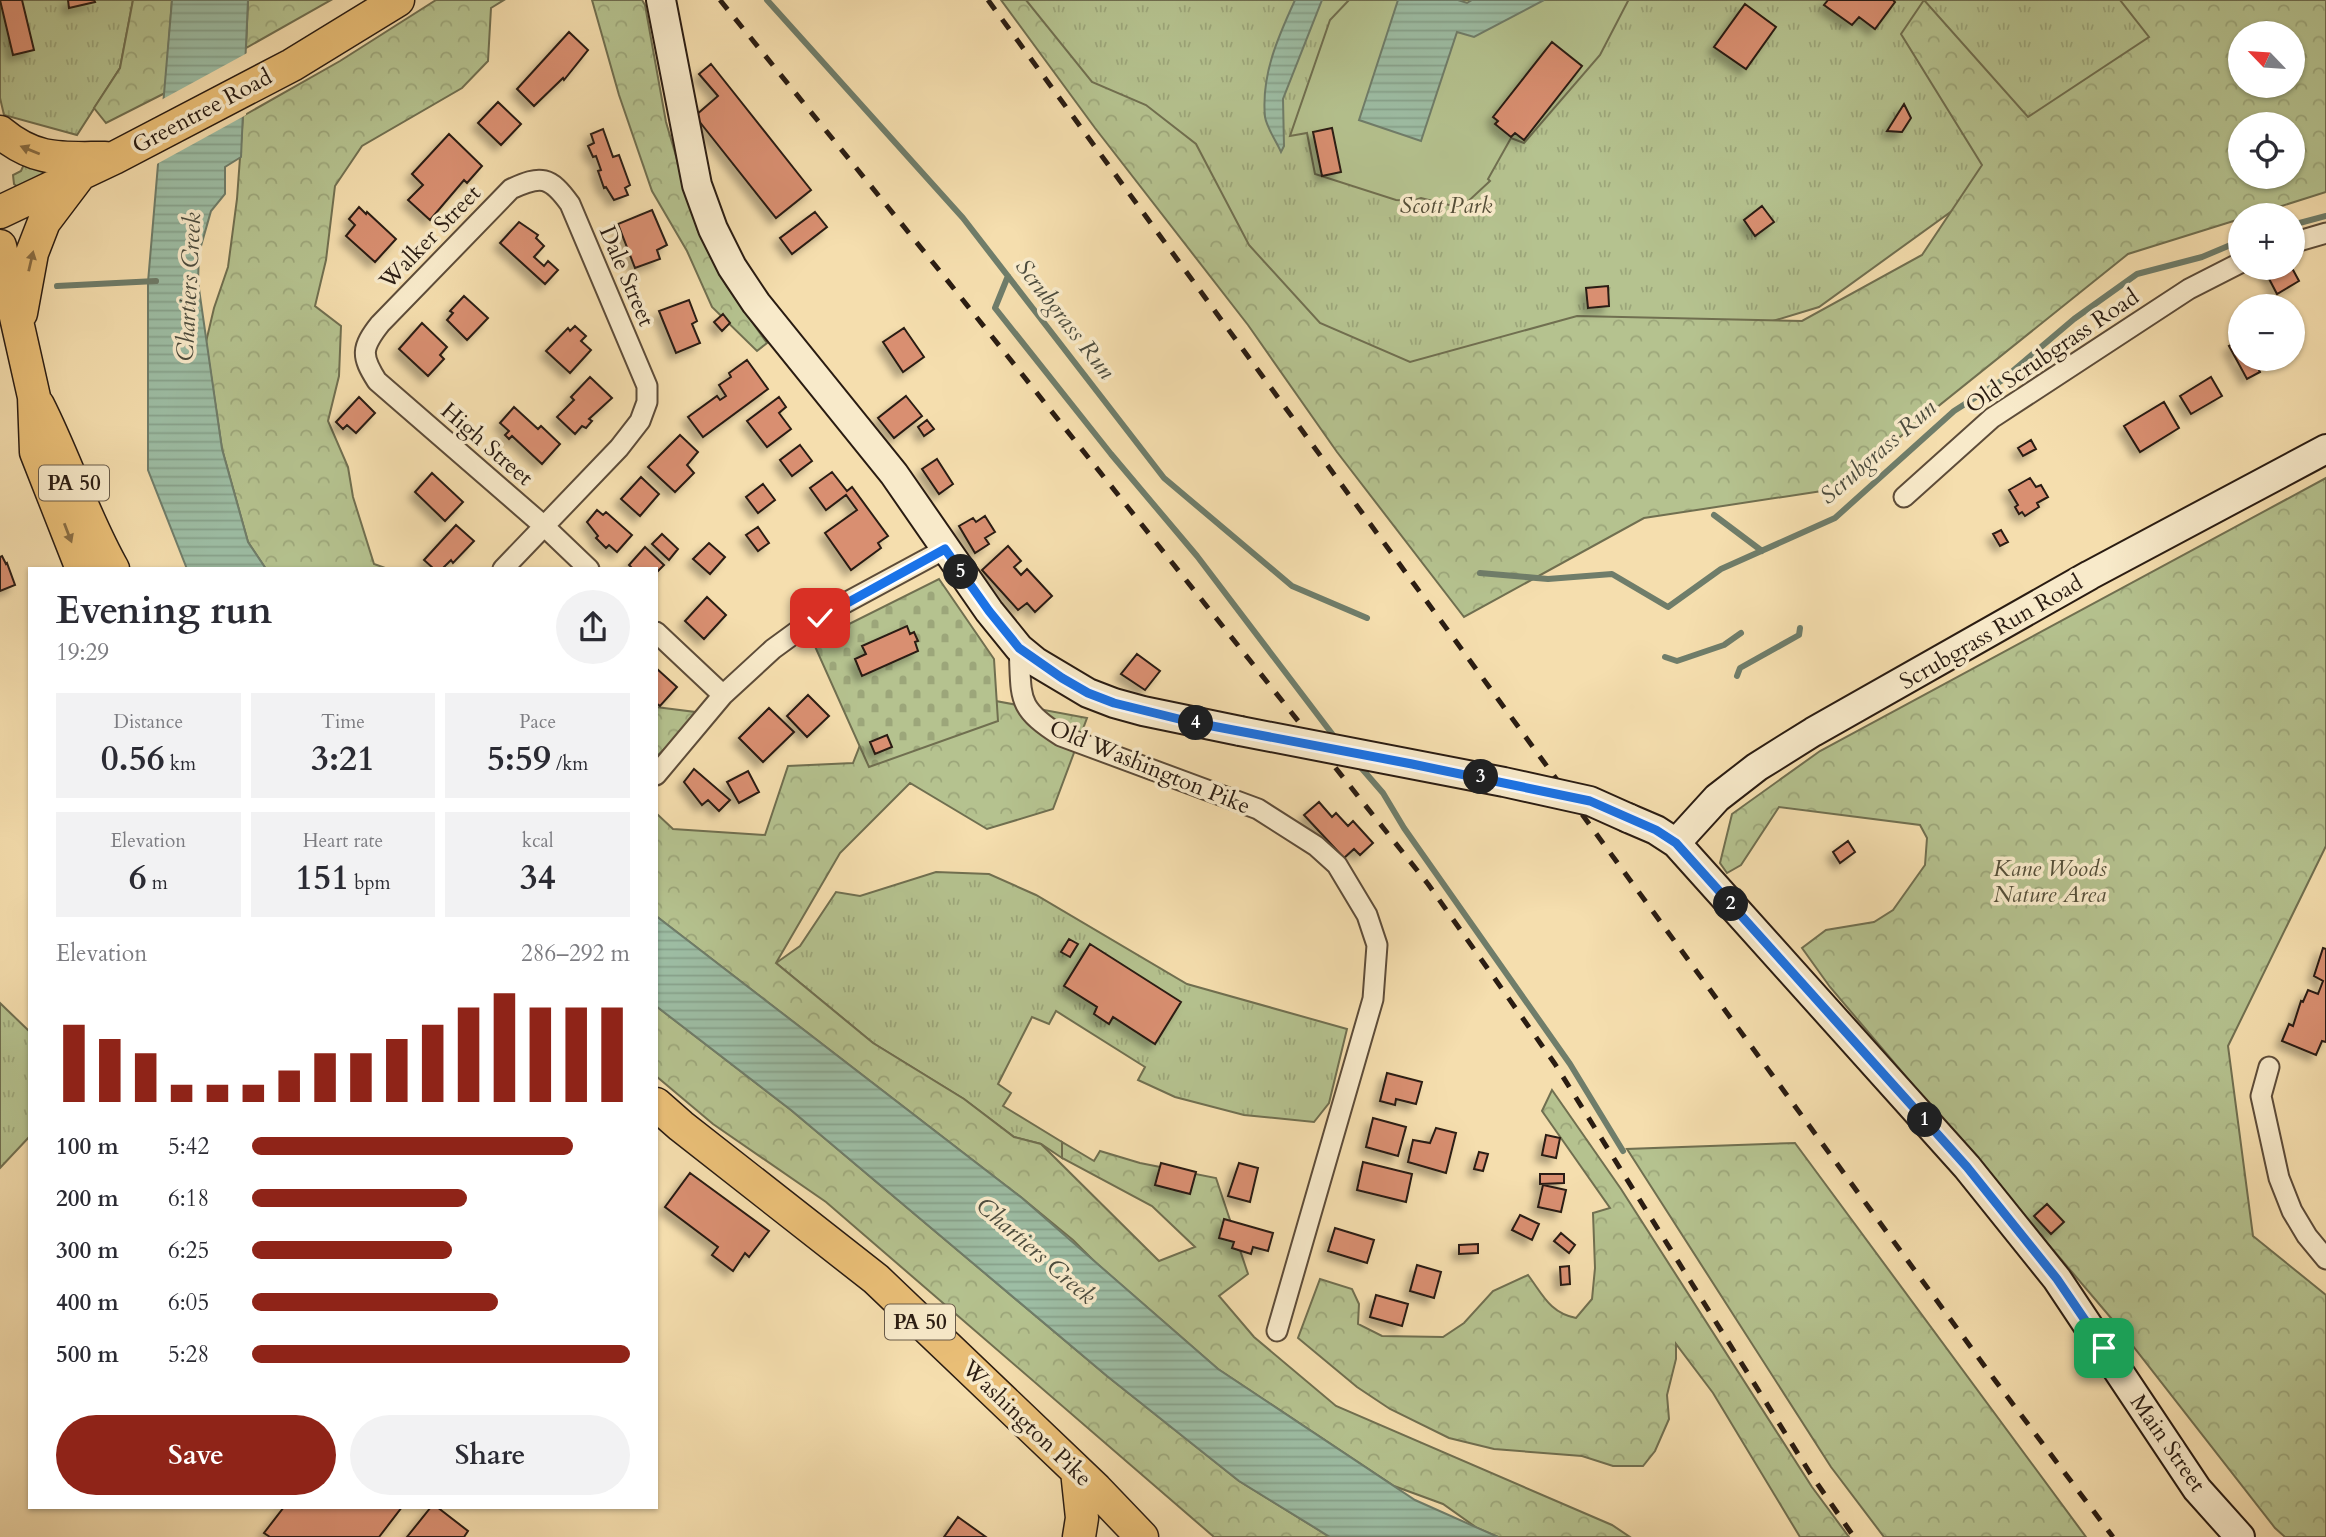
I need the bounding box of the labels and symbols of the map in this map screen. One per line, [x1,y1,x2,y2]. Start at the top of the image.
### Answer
north arrow [2228,21,2305,98]
street label: Greentree Road [127,61,278,161]
one-way arrow [19,145,40,156]
street label: Walker Street [372,178,488,297]
park label: Scott Park [1400,190,1493,221]
water label: Chartiers Creek [169,212,209,362]
street label: Dale Street [592,221,662,331]
one-way arrow [25,250,36,272]
water label: Scrubgrass Run [1007,252,1123,387]
street label: Old Scrubgrass Road [1959,281,2145,421]
water label: Scrubgrass Run [1812,392,1944,512]
street label: High Street [434,395,540,493]
road number: PA 50 [39,466,109,500]
one-way arrow [62,523,73,544]
pin: 5 [944,554,978,590]
street label: Scrubgrass Run Road [1894,567,2089,697]
pin [790,588,850,648]
pin: 4 [1178,706,1214,740]
street label: Old Washington Pike [1045,713,1255,821]
pin: 3 [1464,760,1498,794]
park label: Kane Woods Nature Area [1993,853,2107,910]
pin: 2 [1714,886,1748,922]
pin: 1 [1908,1102,1942,1138]
water label: Chartiers Creek [969,1190,1103,1312]
road number: PA 50 [885,1304,955,1340]
pin [2074,1318,2134,1378]
street label: Washington Pike [954,1352,1099,1493]
street label: Main Street [2123,1388,2213,1498]

